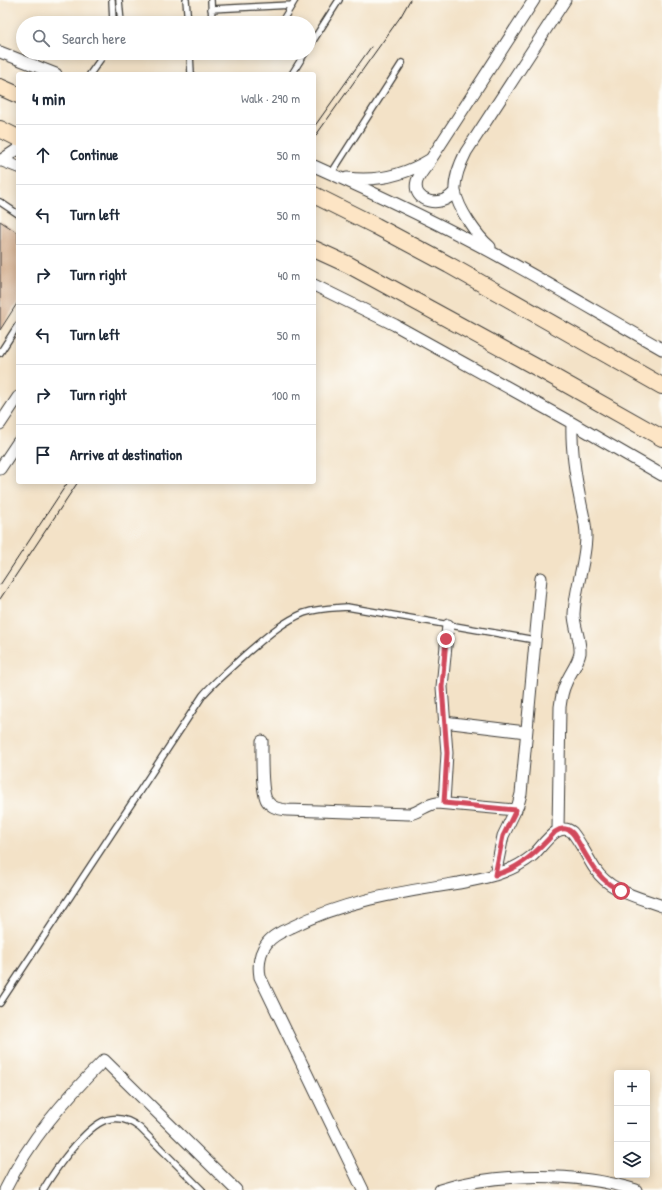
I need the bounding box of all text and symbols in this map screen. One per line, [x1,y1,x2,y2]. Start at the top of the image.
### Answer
search box [16,16,316,60]
icon: search [30,27,52,49]
text: Search here [62,28,126,49]
text: 4 min [32,87,65,110]
text: Walk · 290 m [241,89,300,107]
icon: ahead [32,144,54,166]
text: Continue [70,144,118,165]
text: 50 m [277,146,300,164]
icon: left [32,204,54,226]
text: Turn left [70,204,120,225]
text: 50 m [277,206,300,224]
icon: right [32,264,54,286]
text: Turn right [70,264,126,285]
text: 40 m [277,266,300,284]
icon: left [32,324,54,346]
text: Turn left [70,324,120,345]
text: 50 m [277,326,300,344]
icon: right [32,384,54,406]
text: Turn right [70,384,126,405]
text: 100 m [272,386,300,404]
icon: arrive [32,444,54,466]
text: Arrive at destination [70,444,182,465]
route end [437,630,455,648]
route start [612,882,630,900]
map controls [614,1070,650,1178]
button: + [614,1070,650,1106]
button: − [614,1106,650,1142]
button: layers [614,1142,650,1178]

